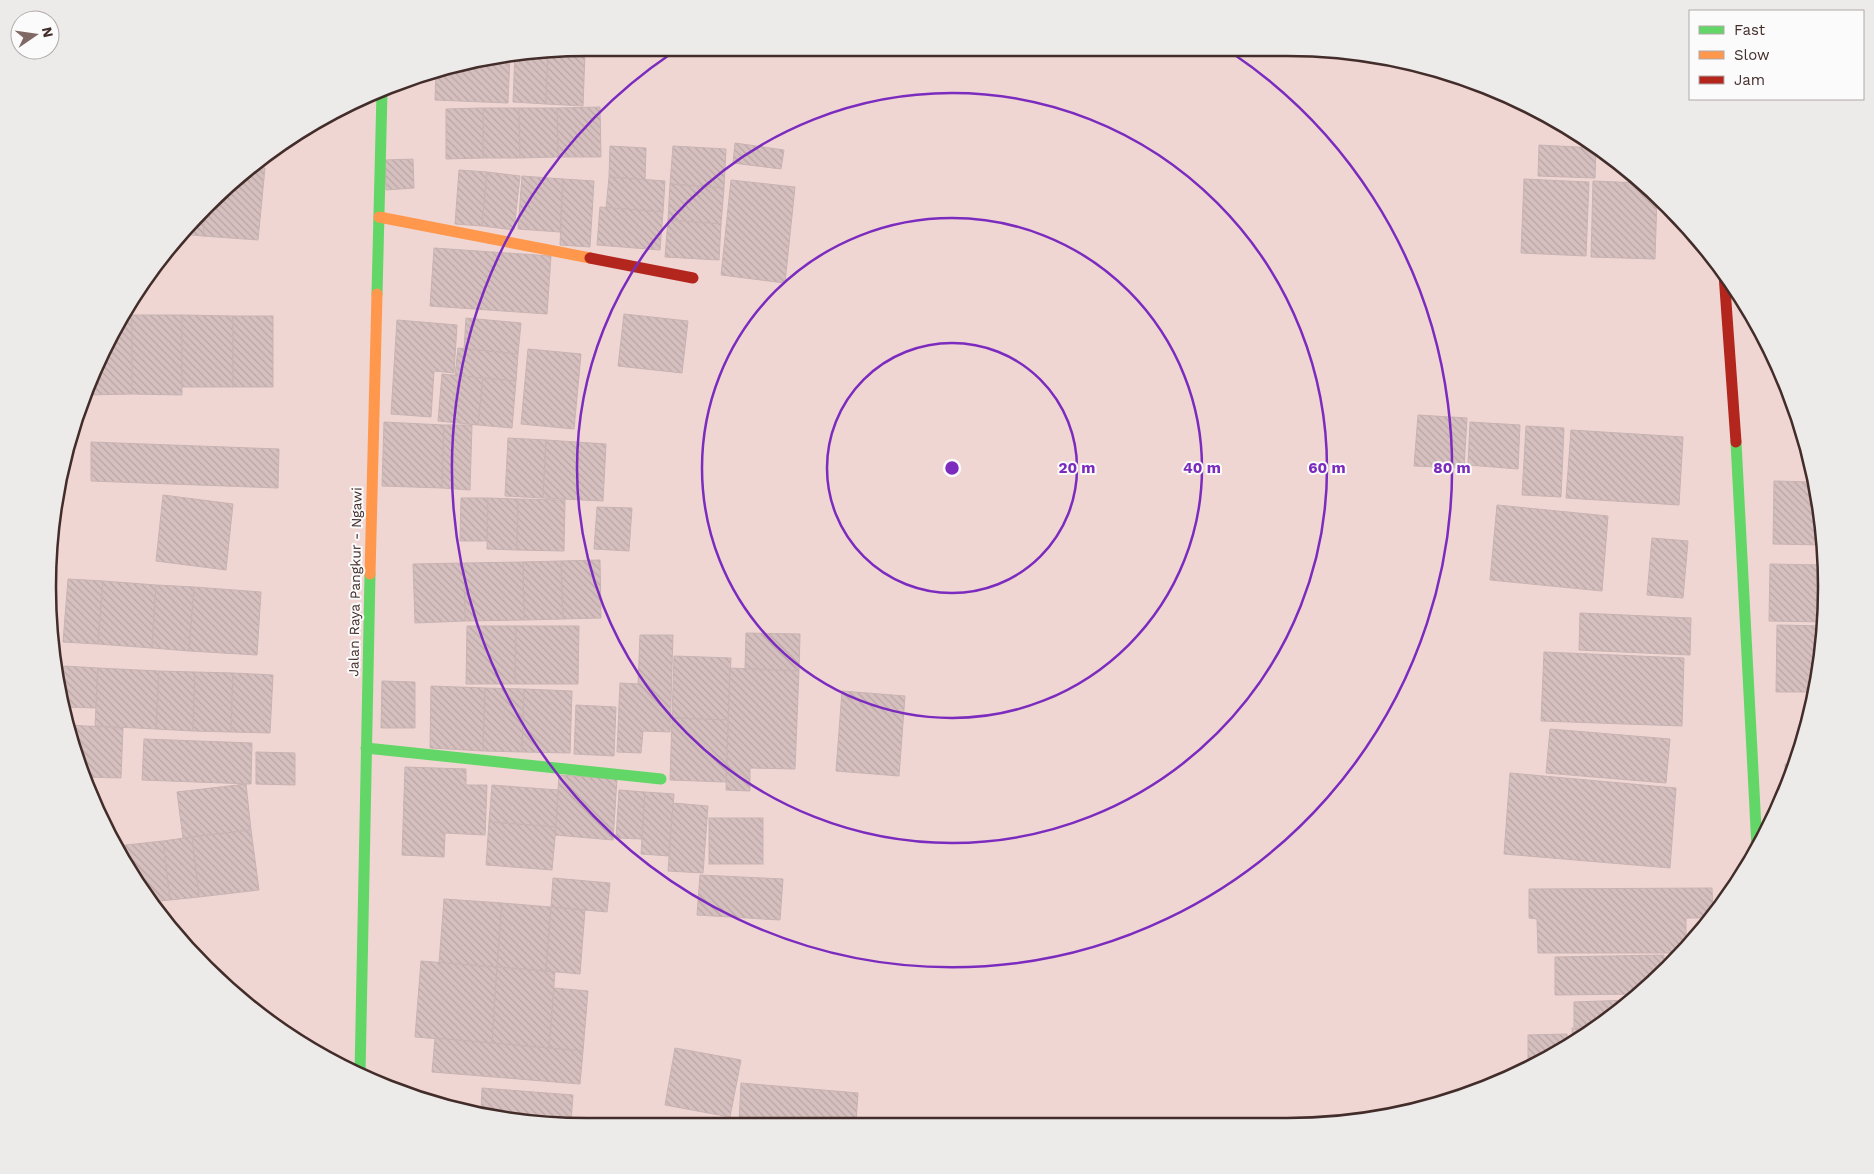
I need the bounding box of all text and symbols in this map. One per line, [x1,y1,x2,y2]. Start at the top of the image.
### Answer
north arrow [10,10,60,60]
legend [1689,10,1864,100]
text: Fast [1734,21,1766,39]
text: N [39,25,57,39]
text: Slow [1734,46,1770,64]
text: Jam [1734,71,1765,89]
centre of rings [943,459,961,477]
text: 20 m [1058,459,1096,477]
text: 40 m [1183,459,1221,477]
text: 60 m [1308,459,1346,477]
text: 80 m [1433,459,1471,477]
street label: Jalan Raya Pangkur - Ngawi [345,487,365,677]

